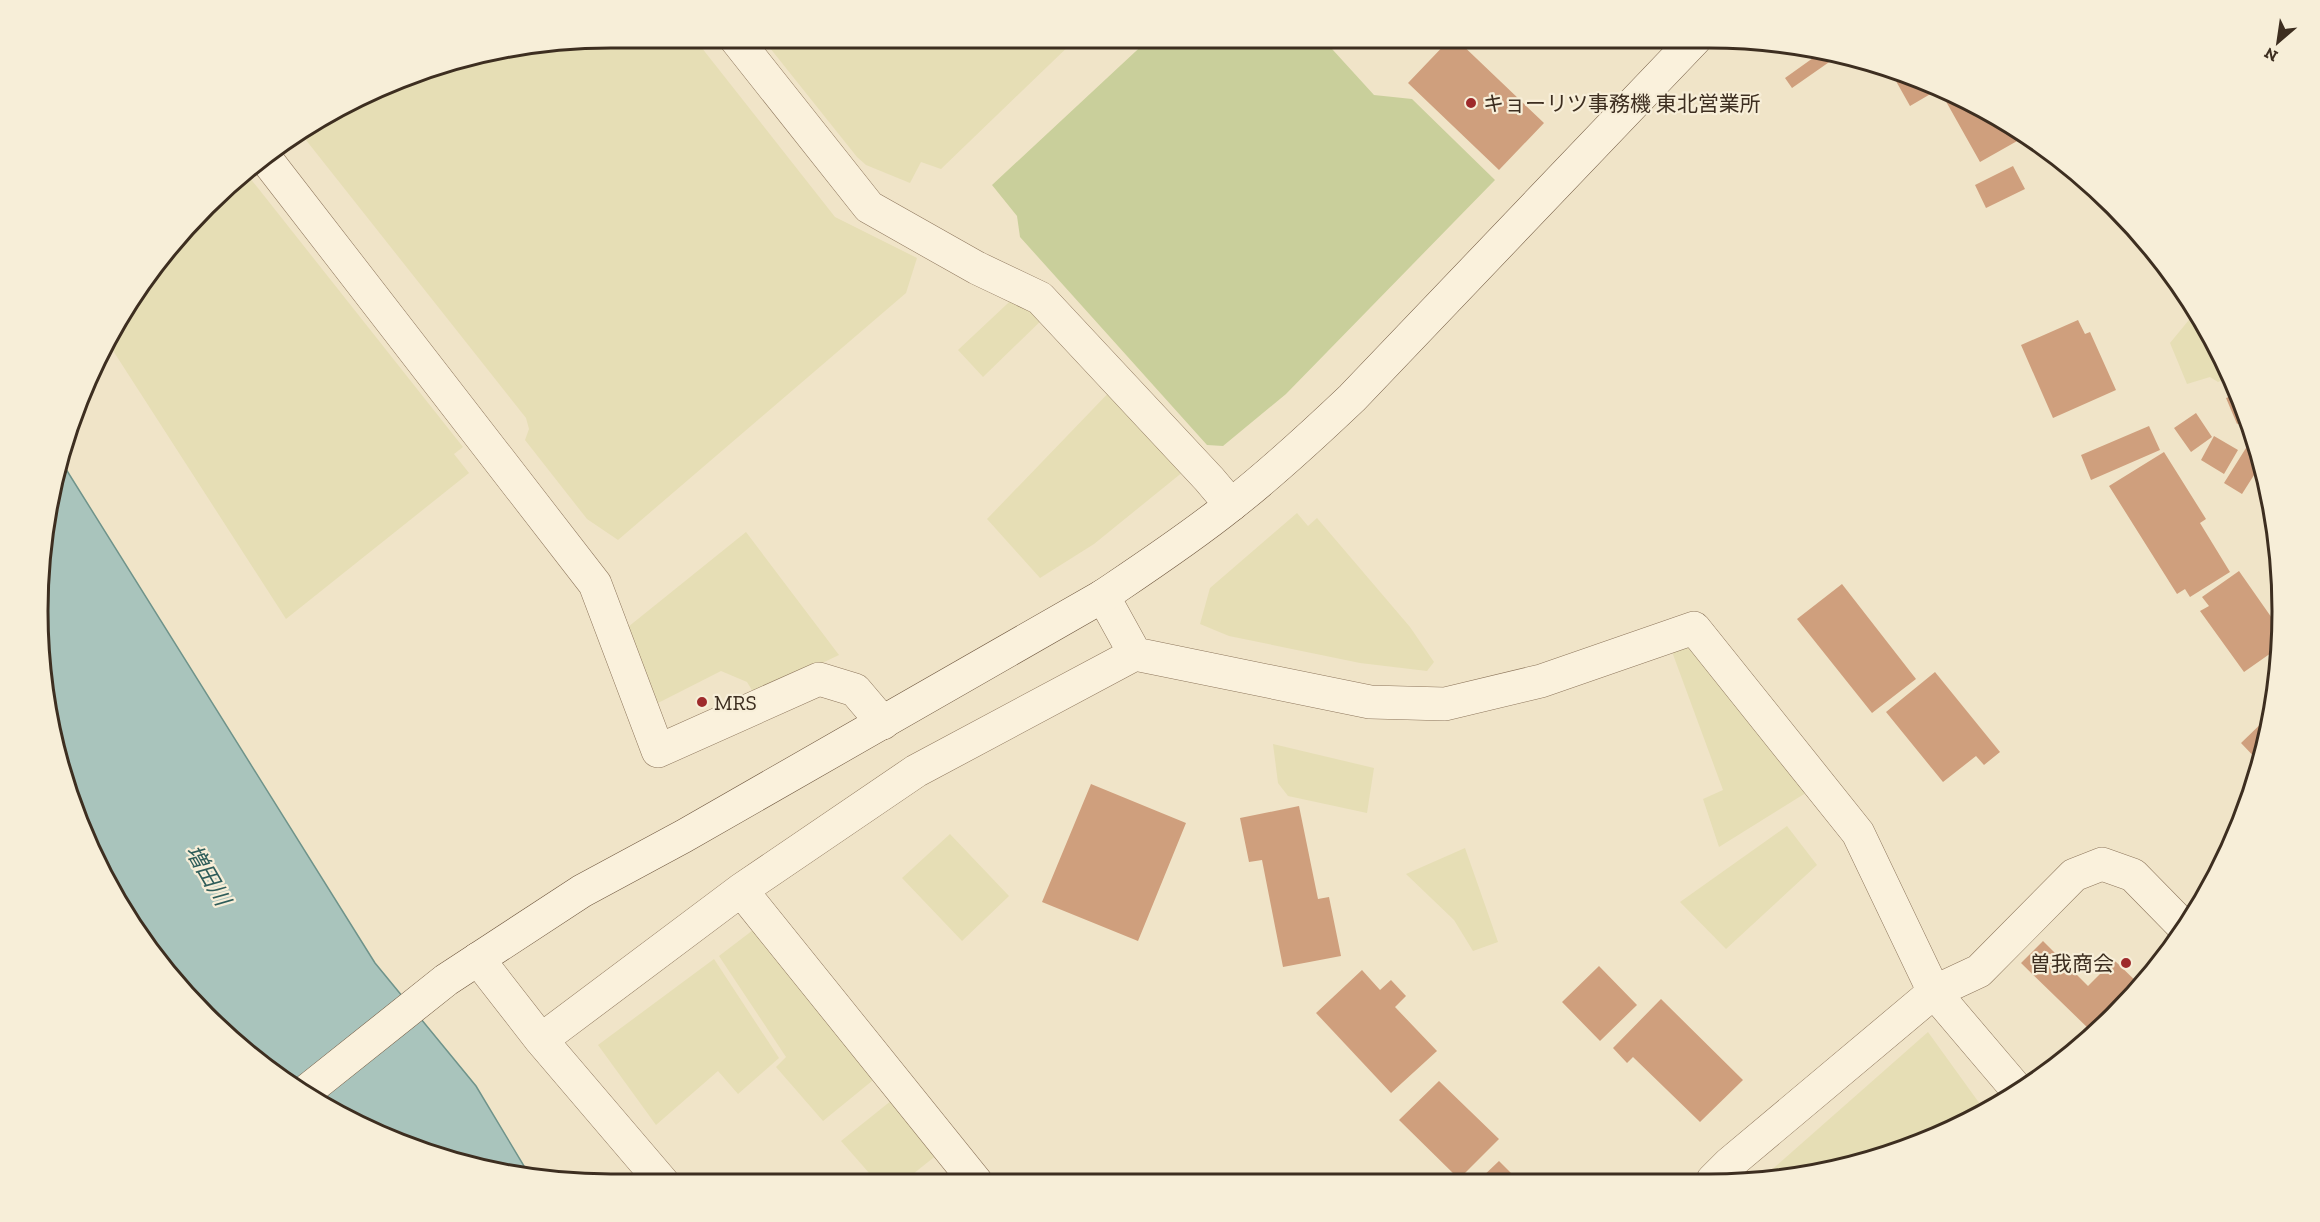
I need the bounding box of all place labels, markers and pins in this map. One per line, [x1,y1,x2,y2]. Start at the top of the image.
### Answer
place label: キョーリツ事務機 東北営業所 [1483,91,1761,116]
marker: キョーリツ事務機 東北営業所 [1464,96,1478,110]
place label: MRS [714,690,757,715]
marker: MRS [695,695,709,709]
place label: 曽我商会 [2030,951,2114,976]
marker: 曽我商会 [2119,956,2133,970]

